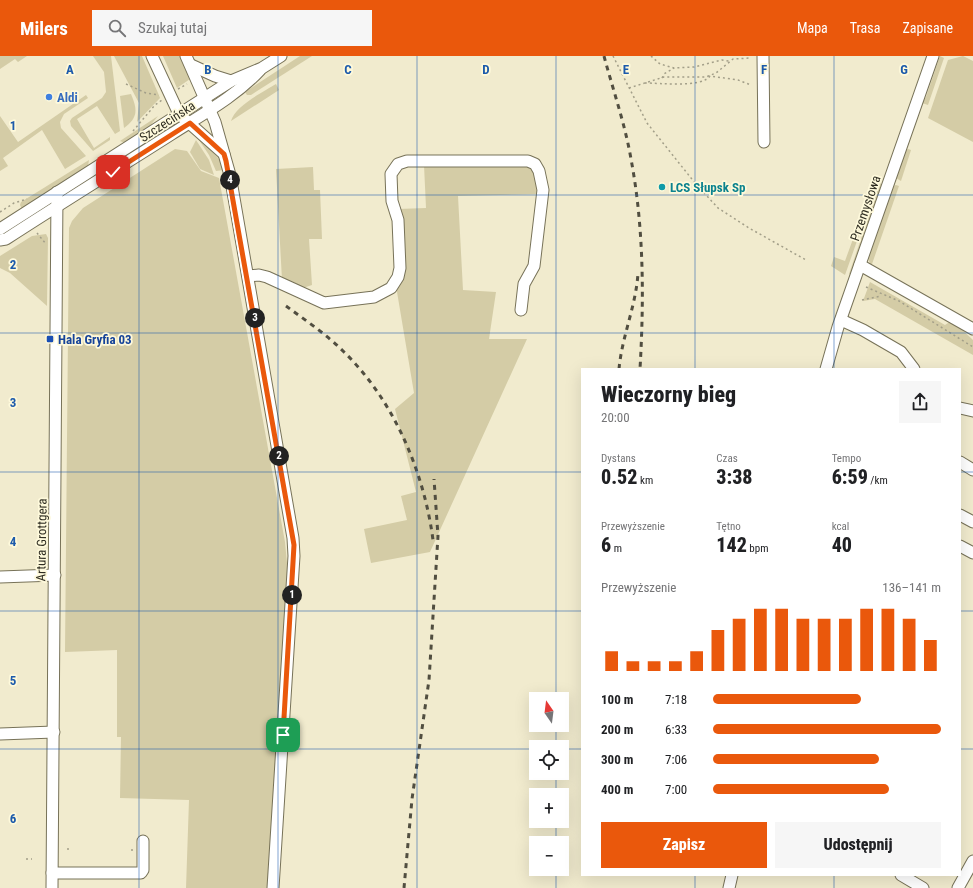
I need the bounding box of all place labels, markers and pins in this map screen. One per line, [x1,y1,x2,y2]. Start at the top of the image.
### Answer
place label: Aldi [57,90,78,105]
marker: Aldi [44,92,54,102]
pin [96,155,130,189]
pin: 4 [220,170,240,190]
place label: LCS Słupsk Sp [670,180,745,195]
marker: LCS Słupsk Sp [657,182,667,192]
pin: 3 [245,308,265,328]
place label: Hala Gryfia 03 [58,332,132,347]
marker: Hala Gryfia 03 [45,334,55,344]
pin: 2 [269,446,289,466]
pin: 1 [282,585,302,605]
pin [266,718,300,752]

